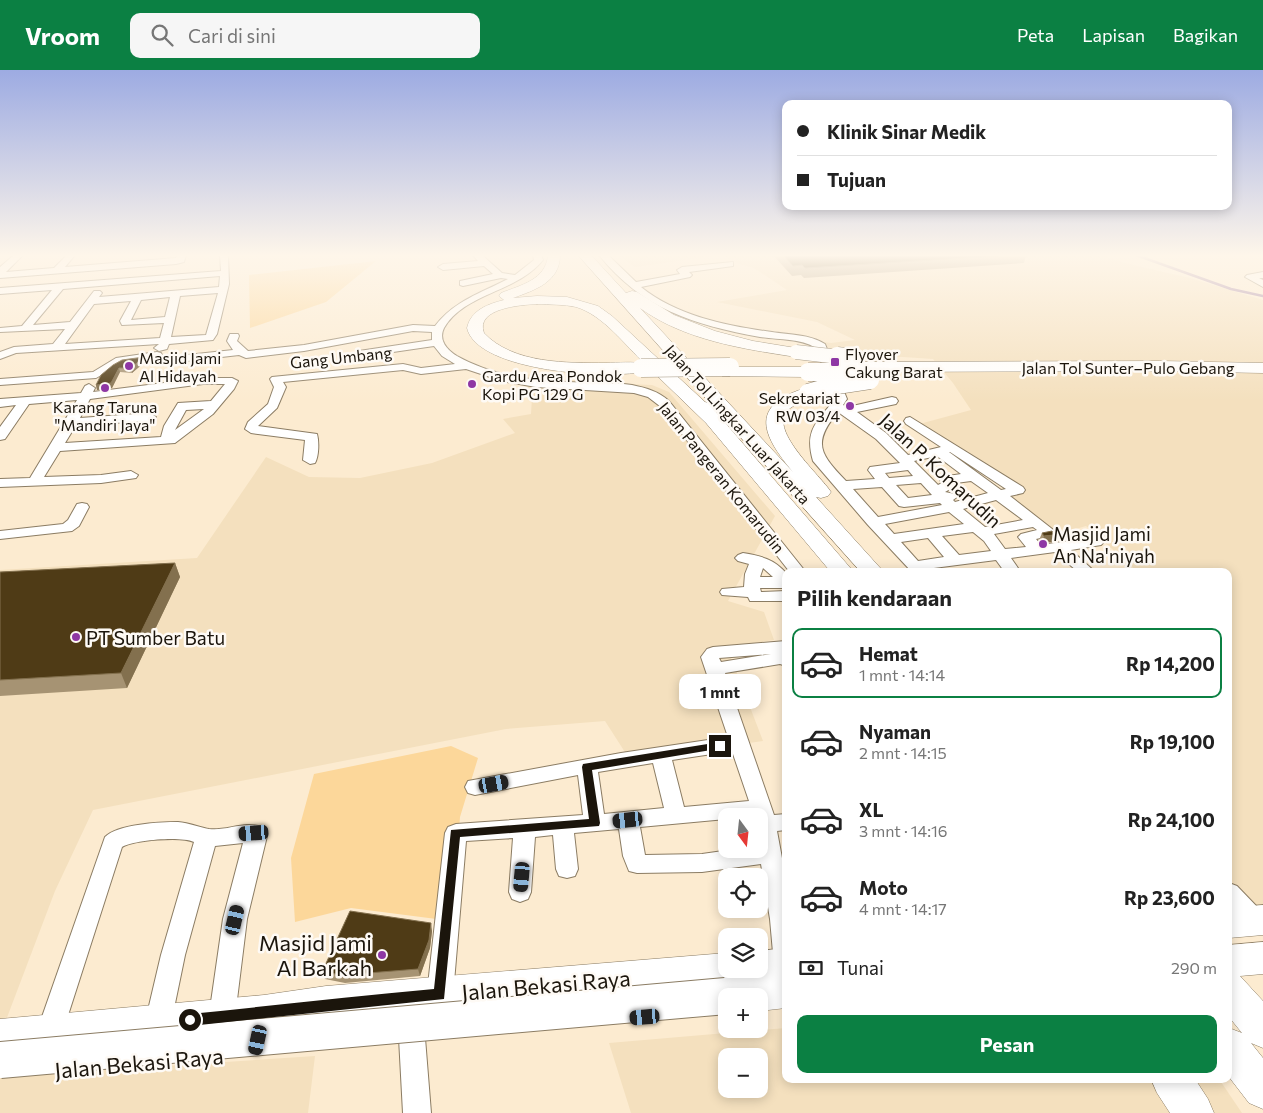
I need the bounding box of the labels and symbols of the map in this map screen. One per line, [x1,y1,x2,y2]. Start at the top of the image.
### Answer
street label: Jalan Tol Lingkar Luar Jakarta [661,340,815,508]
street label: Gang Umbang [289,342,393,372]
place label: Flyover Cakung Barat [845,344,943,381]
place label: Masjid Jami Al Hidayah [139,348,221,385]
marker: Flyover Cakung Barat [829,356,841,368]
street label: Jalan Tol Sunter–Pulo Gebang [1021,358,1235,377]
marker: Masjid Jami Al Hidayah [123,360,135,372]
place label: Gardu Area Pondok Kopi PG 129 G [482,366,623,403]
marker: Gardu Area Pondok Kopi PG 129 G [466,378,478,390]
marker: Karang Taruna "Mandiri Jaya" [99,382,111,394]
place label: Sekretariat RW 03/4 [759,388,840,425]
place label: Karang Taruna "Mandiri Jaya" [53,397,157,434]
street label: Jalan Pangeran Komarudin [655,398,789,556]
marker: Sekretariat RW 03/4 [844,400,856,412]
street label: Jalan P. Komarudin [875,408,1007,532]
place label: Masjid Jami An Na'niyah [1053,522,1155,567]
marker: Masjid Jami An Na'niyah [1037,538,1049,550]
place label: PT Sumber Batu [86,626,225,649]
marker: PT Sumber Batu [70,631,82,643]
callout: 1 mnt [679,674,761,708]
route end [709,735,731,757]
car [477,774,510,794]
north arrow [718,808,768,858]
car [612,811,643,829]
car [238,824,269,842]
car [513,861,530,893]
car [224,904,245,936]
place label: Masjid Jami Al Barkah [259,929,372,981]
marker: Masjid Jami Al Barkah [376,949,388,961]
street label: Jalan Bekasi Raya [460,964,632,1006]
car [629,1008,660,1026]
route start [179,1009,201,1031]
car [247,1024,268,1056]
street label: Jalan Bekasi Raya [53,1042,225,1084]

